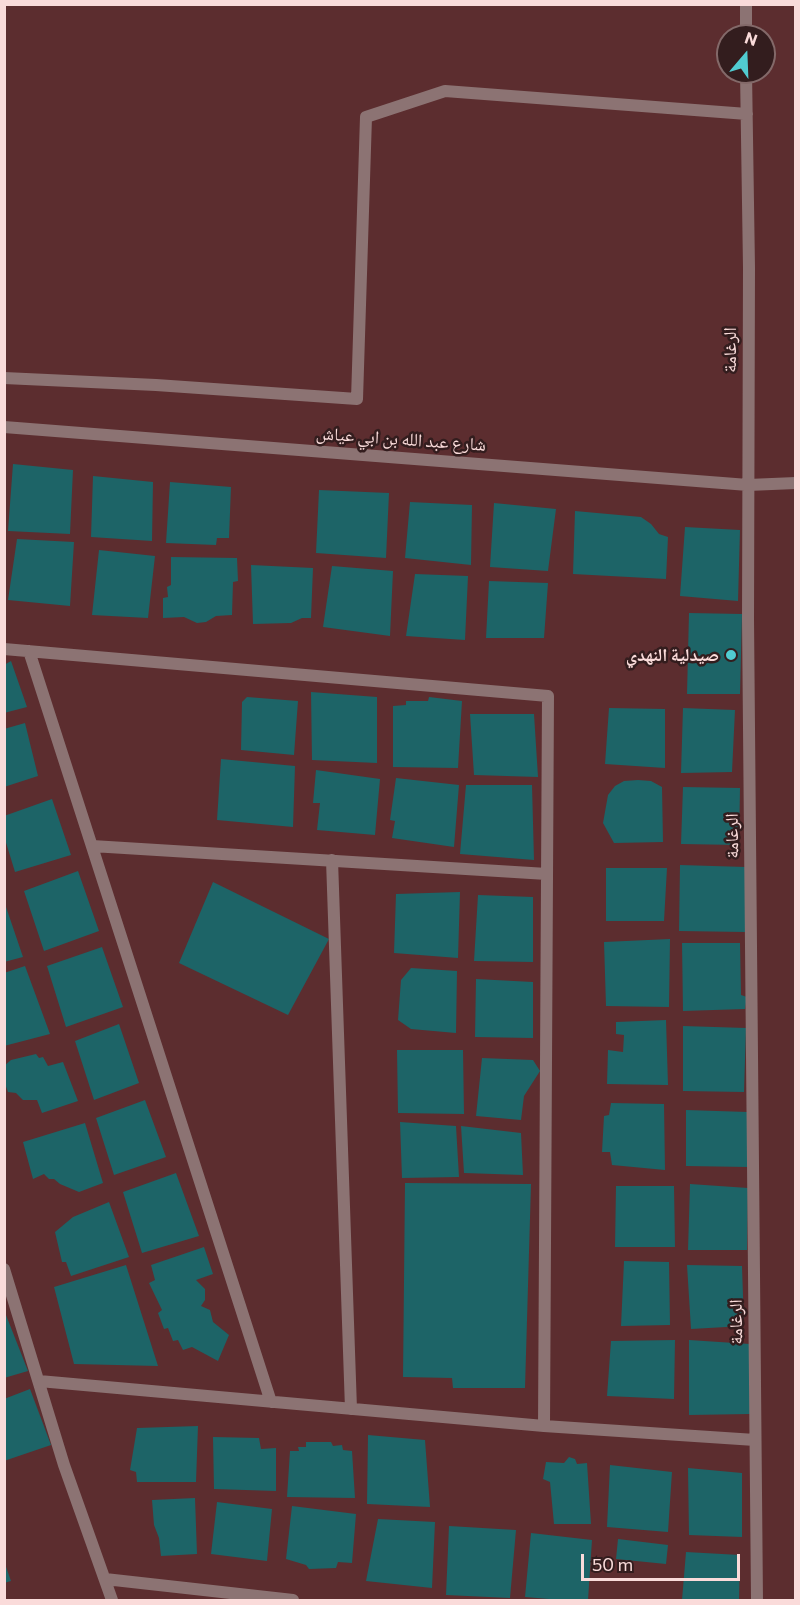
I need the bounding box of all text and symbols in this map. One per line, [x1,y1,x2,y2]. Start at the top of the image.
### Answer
north arrow [716,24,776,84]
text: N [743,27,760,49]
street label: الرغامة [719,327,741,373]
street label: شارع عبد الله بن ابي عياش [315,422,487,456]
place label: صيدلية النهدي [626,644,719,666]
marker: صيدلية النهدي [724,648,738,662]
street label: الرغامة [721,813,743,859]
street label: الرغامة [725,1299,747,1345]
scale bar [584,1542,743,1580]
text: 50 m [592,1553,633,1575]

